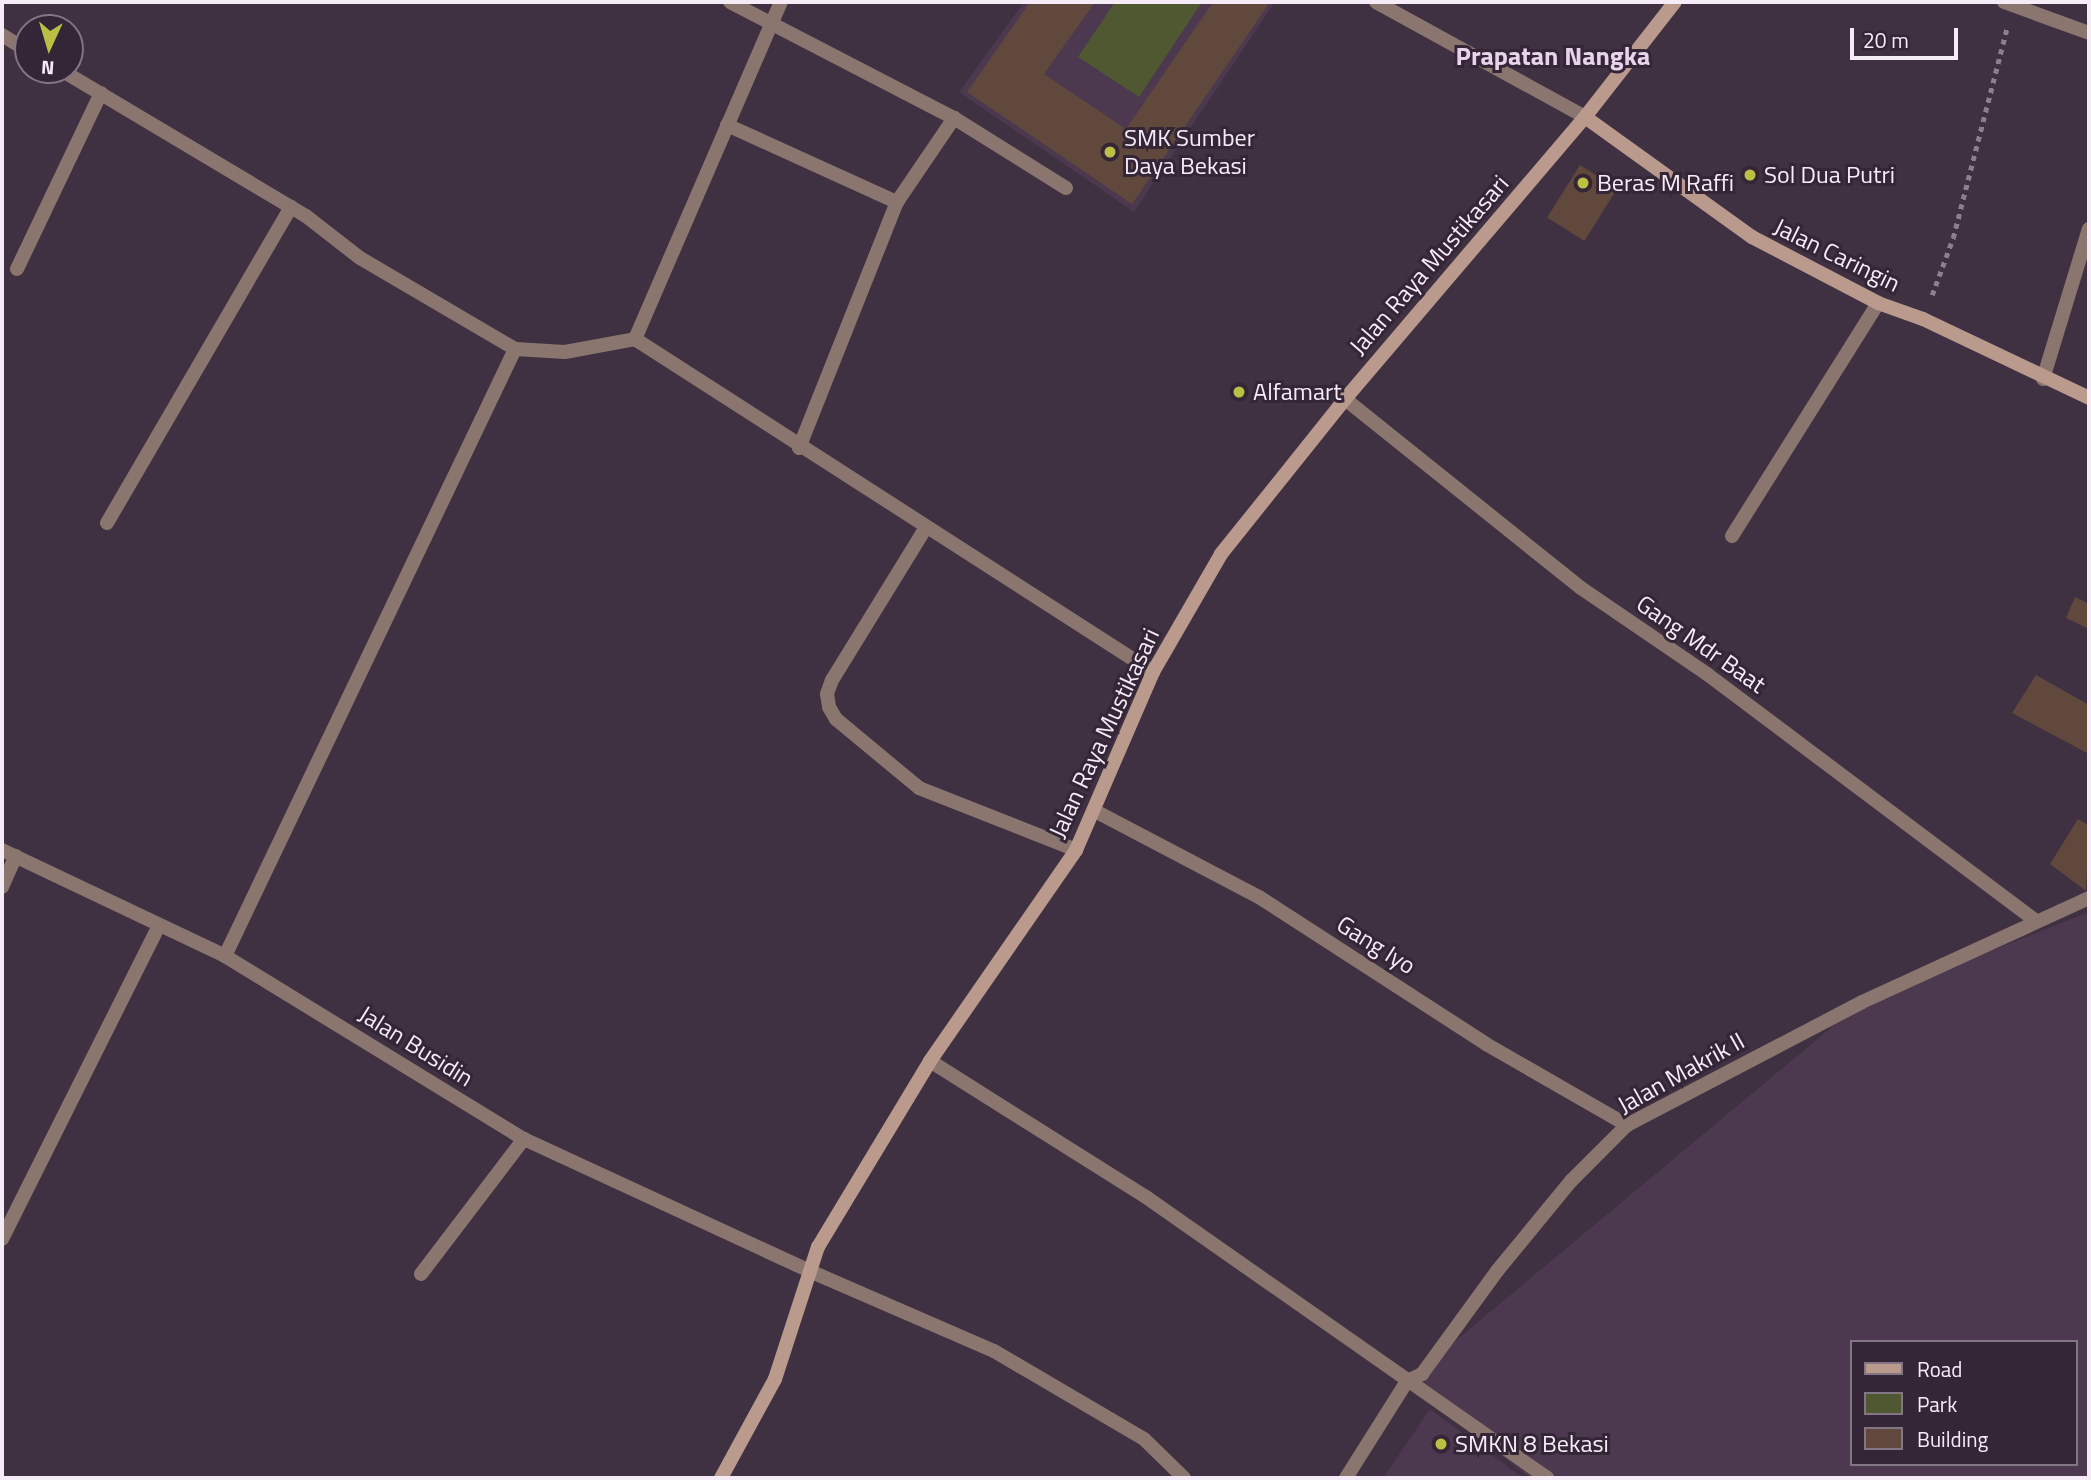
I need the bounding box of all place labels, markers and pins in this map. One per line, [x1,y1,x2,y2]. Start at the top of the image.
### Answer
place label: SMK Sumber Daya Bekasi [1124,124,1255,180]
marker: SMK Sumber Daya Bekasi [1102,144,1118,160]
place label: Sol Dua Putri [1764,161,1895,189]
marker: Sol Dua Putri [1742,167,1758,183]
place label: Beras M Raffi [1597,169,1734,197]
marker: Beras M Raffi [1575,175,1591,191]
place label: Alfamart [1253,378,1342,406]
marker: Alfamart [1231,384,1247,400]
place label: SMKN 8 Bekasi [1455,1430,1609,1458]
marker: SMKN 8 Bekasi [1433,1436,1449,1452]

